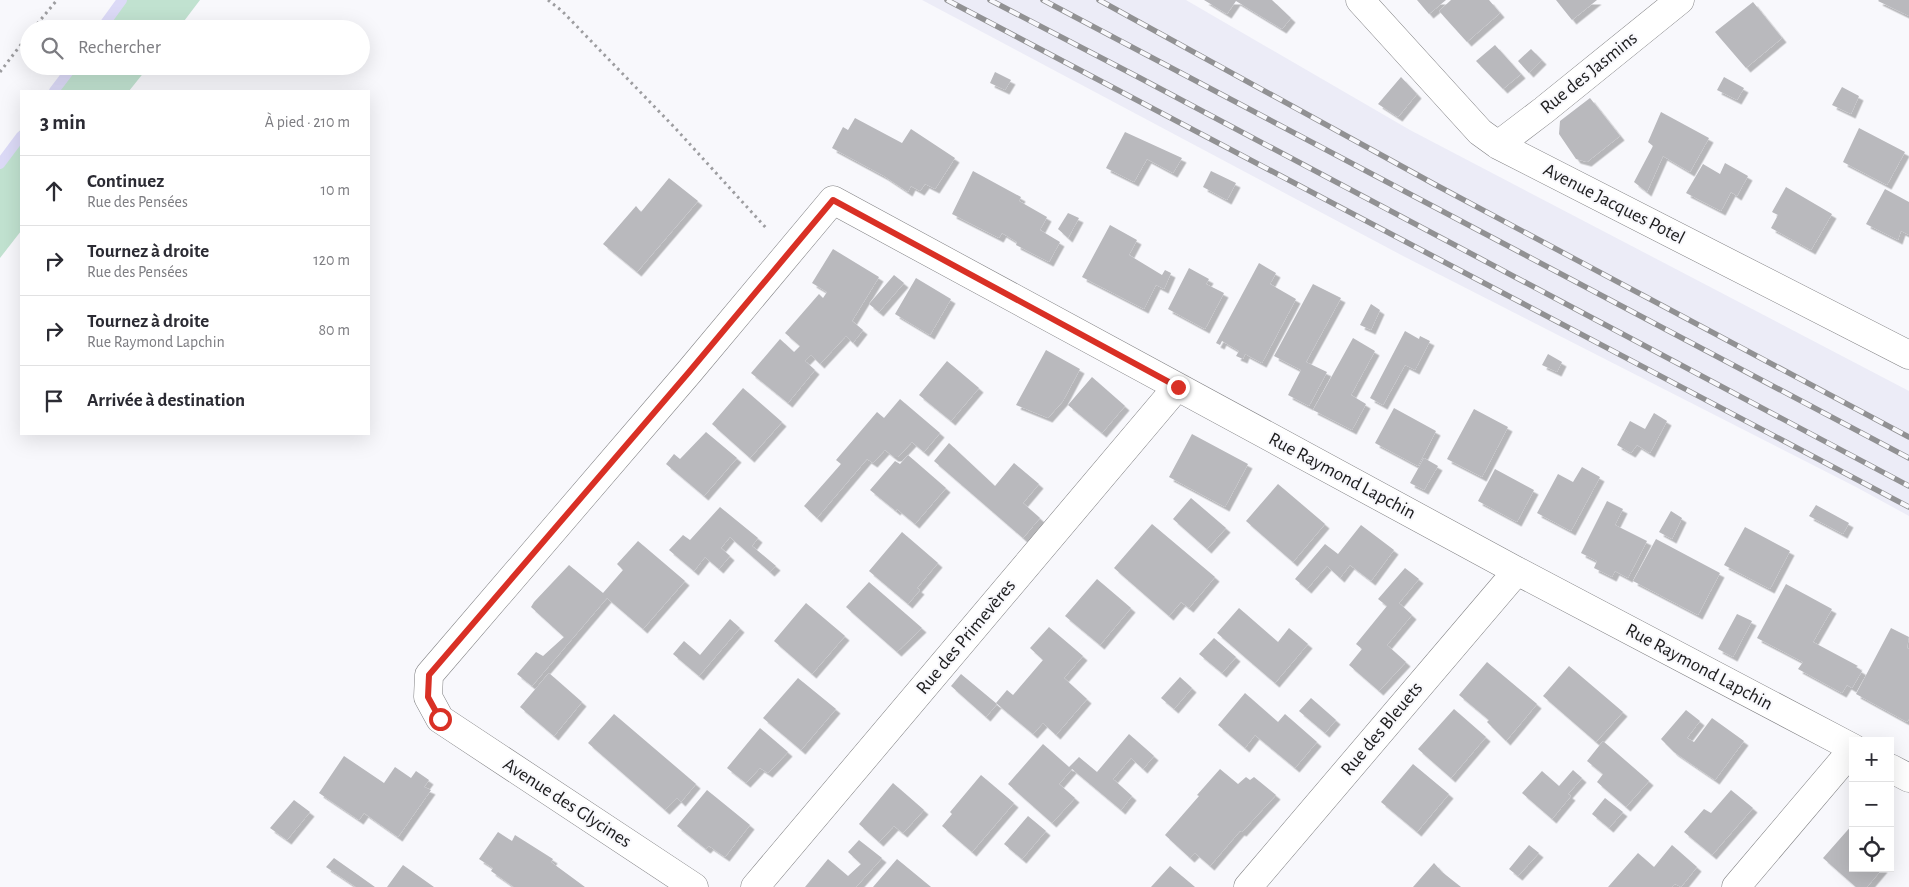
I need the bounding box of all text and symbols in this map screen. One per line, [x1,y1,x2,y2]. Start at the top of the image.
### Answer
search box [20,20,370,75]
street label: Rue des Jasmins [1537,28,1641,118]
icon: search [38,34,66,62]
text: Rechercher [78,38,161,57]
text: 3 min [40,112,86,133]
text: À pied · 210 m [265,114,350,130]
street label: Avenue Jacques Potel [1540,160,1688,248]
text: Continuez [87,172,164,191]
icon: ahead [40,177,68,205]
text: 10 m [321,182,350,198]
text: Rue des Pensées [87,194,188,210]
text: Tournez à droite [87,242,209,261]
icon: right [40,247,68,275]
text: 120 m [313,252,350,268]
text: Rue des Pensées [87,264,188,280]
text: Tournez à droite [87,312,209,331]
icon: right [40,317,68,345]
text: 80 m [319,322,350,338]
text: Rue Raymond Lapchin [87,334,225,350]
route end [1167,376,1190,399]
icon: arrive [40,387,68,415]
text: Arrivée à destination [87,391,245,410]
street label: Rue Raymond Lapchin [1265,429,1419,523]
street label: Rue des Primevères [913,576,1019,698]
street label: Rue Raymond Lapchin [1622,620,1776,714]
street label: Rue des Bleuets [1338,679,1426,779]
route start [429,708,452,731]
map controls [1849,737,1894,872]
button: + [1849,737,1894,782]
street label: Avenue des Glycines [500,755,634,851]
button: − [1849,782,1894,827]
button: locate [1849,827,1894,872]

